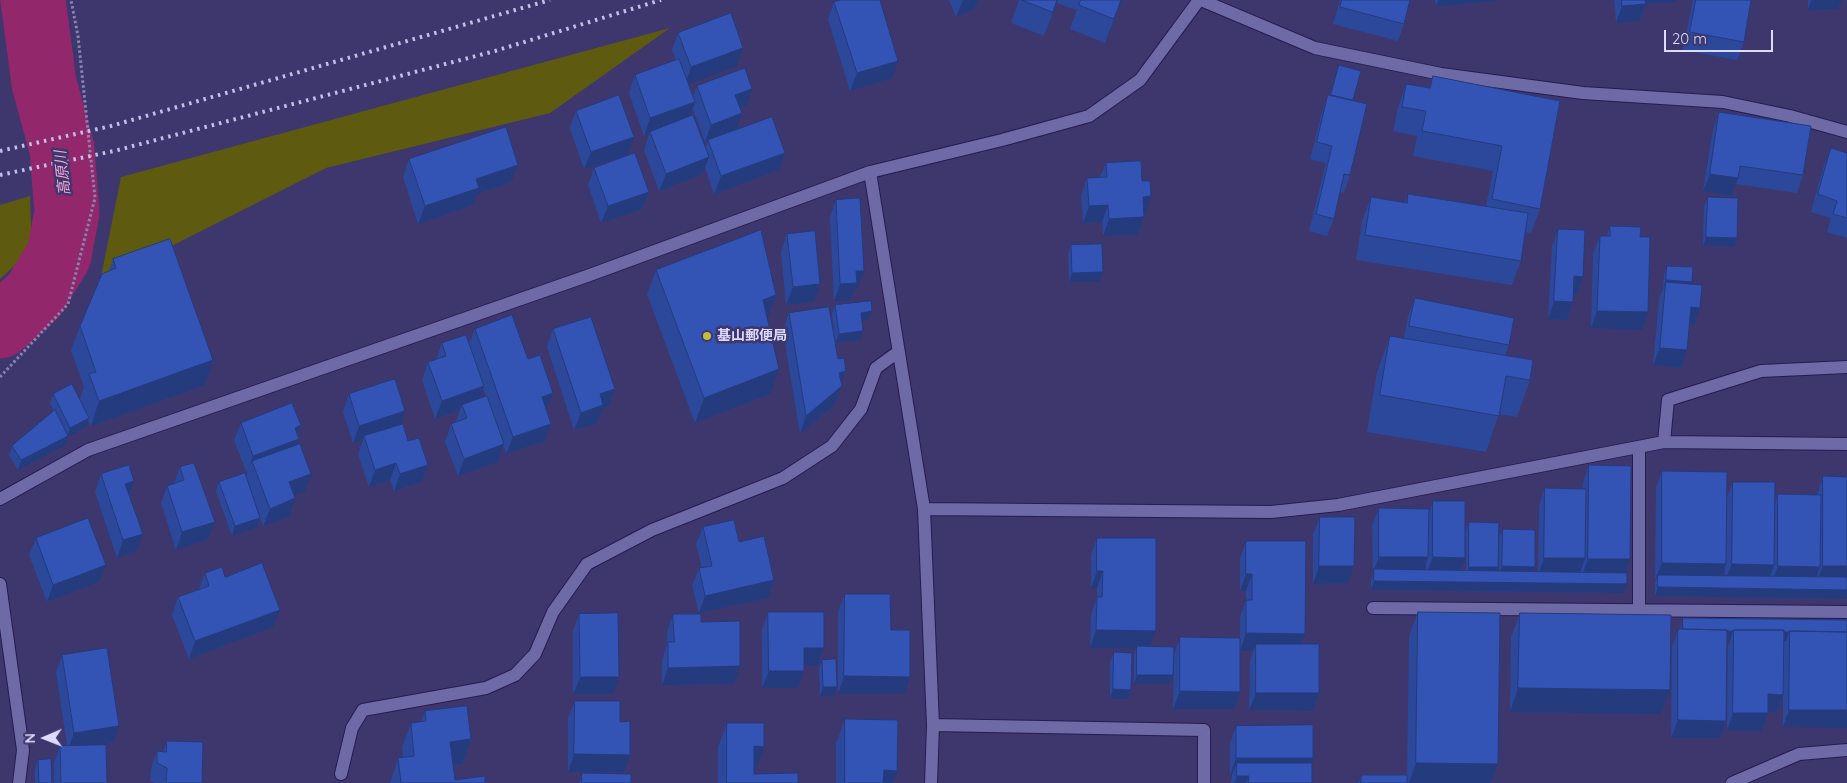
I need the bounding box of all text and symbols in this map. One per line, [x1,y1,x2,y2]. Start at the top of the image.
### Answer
scale bar [1667,20,1776,52]
text: 20 m [1672,29,1707,48]
water label: 高原川 [52,150,74,196]
place label: 基山郵便局 [717,328,787,344]
marker: 基山郵便局 [701,330,713,342]
north arrow [20,713,70,763]
text: N [21,733,39,744]

